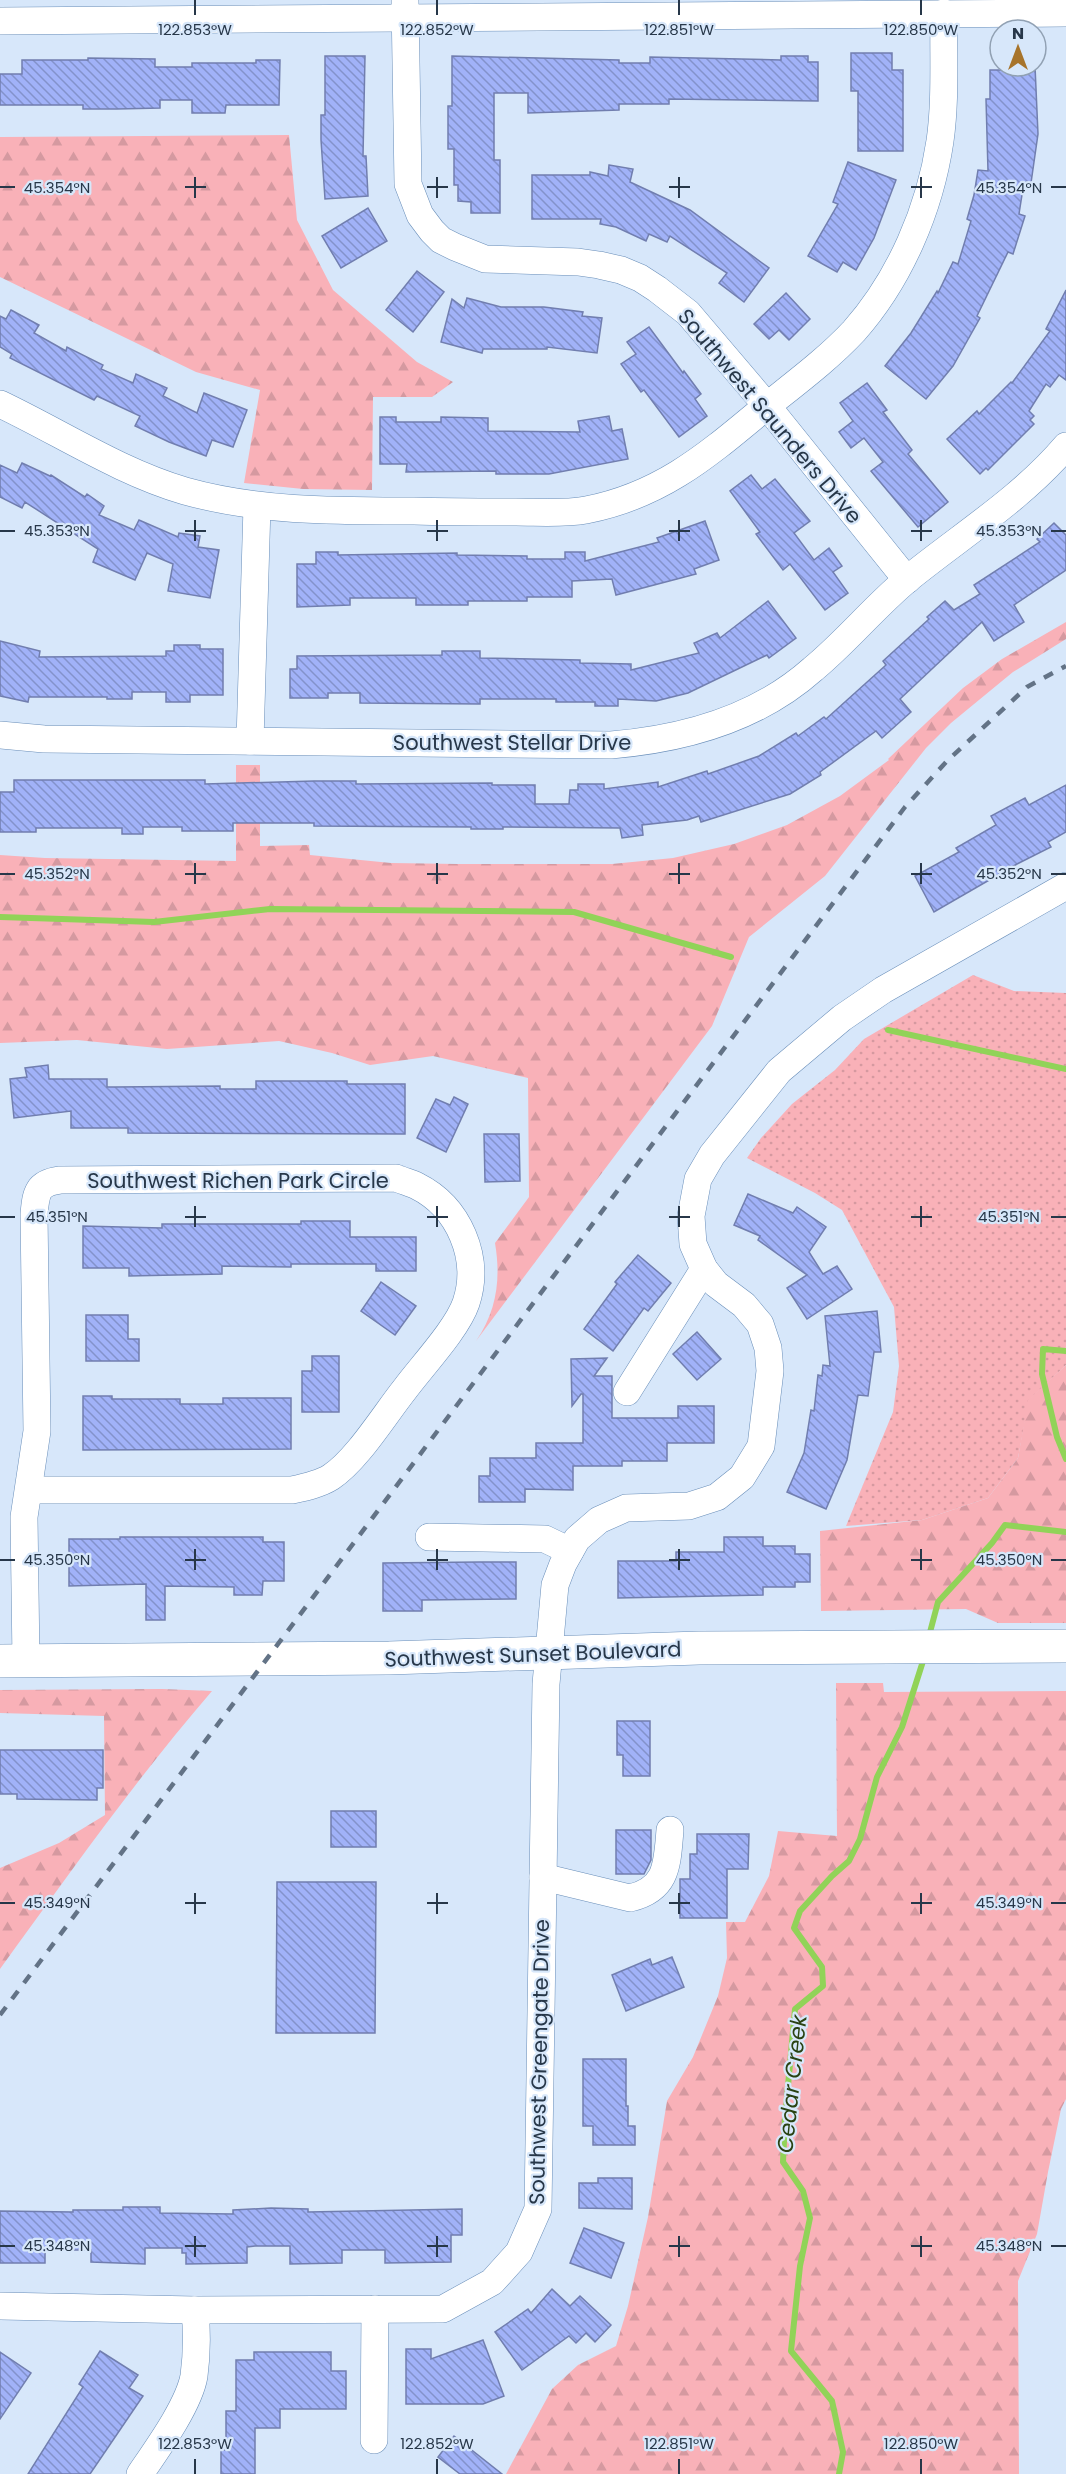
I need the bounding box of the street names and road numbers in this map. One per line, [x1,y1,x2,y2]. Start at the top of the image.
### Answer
street label: Southwest Saunders Drive [671,302,869,530]
street label: Southwest Stellar Drive [393,728,631,757]
street label: Southwest Richen Park Circle [87,1166,389,1195]
street label: Southwest Sunset Boulevard [384,1634,682,1674]
street label: Southwest Greengate Drive [522,1919,556,2205]

